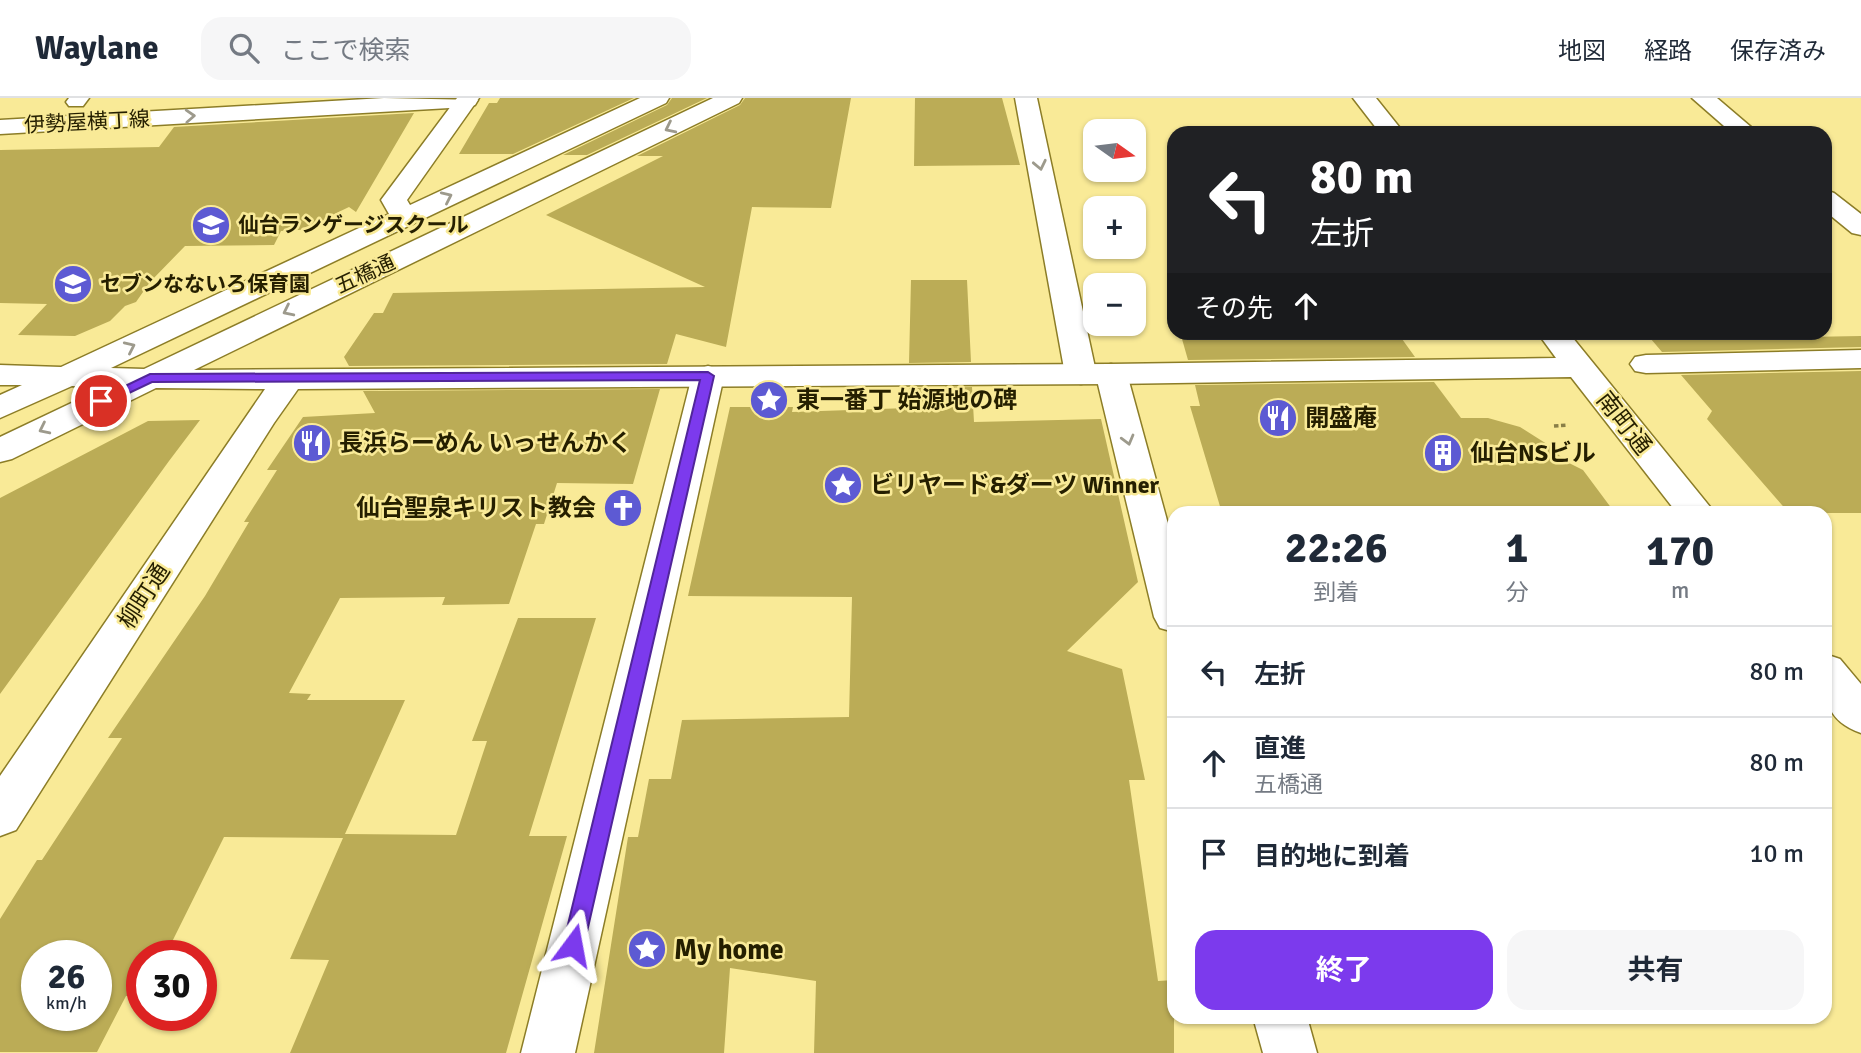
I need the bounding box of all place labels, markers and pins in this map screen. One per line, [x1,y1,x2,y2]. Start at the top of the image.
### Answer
school or university icon: 仙台ランゲージスクール [190,204,232,246]
place label: 仙台ランゲージスクール [238,212,469,238]
school or university icon: セブンなないろ保育園 [52,263,94,305]
place label: セブンなないろ保育園 [100,271,310,297]
pin [71,371,131,431]
place icon: 東一番丁 始源地の碑 [748,379,790,421]
place label: 東一番丁 始源地の碑 [796,385,1017,415]
restaurant icon: 開盛庵 [1257,397,1299,439]
place label: 開盛庵 [1305,403,1377,433]
restaurant icon: 長浜らーめん いっせんかく [291,422,333,464]
place label: 長浜らーめん いっせんかく [339,428,632,458]
building icon: 仙台NSビル [1422,432,1464,474]
place label: 仙台NSビル [1470,438,1596,468]
place icon: ビリヤード&ダーツ Winner [822,464,864,506]
place label: ビリヤード&ダーツ Winner [870,470,1160,500]
church icon: 仙台聖泉キリスト教会 [602,487,644,529]
place label: 仙台聖泉キリスト教会 [356,493,596,523]
place icon: My home [626,928,668,970]
place label: My home [674,933,784,967]

